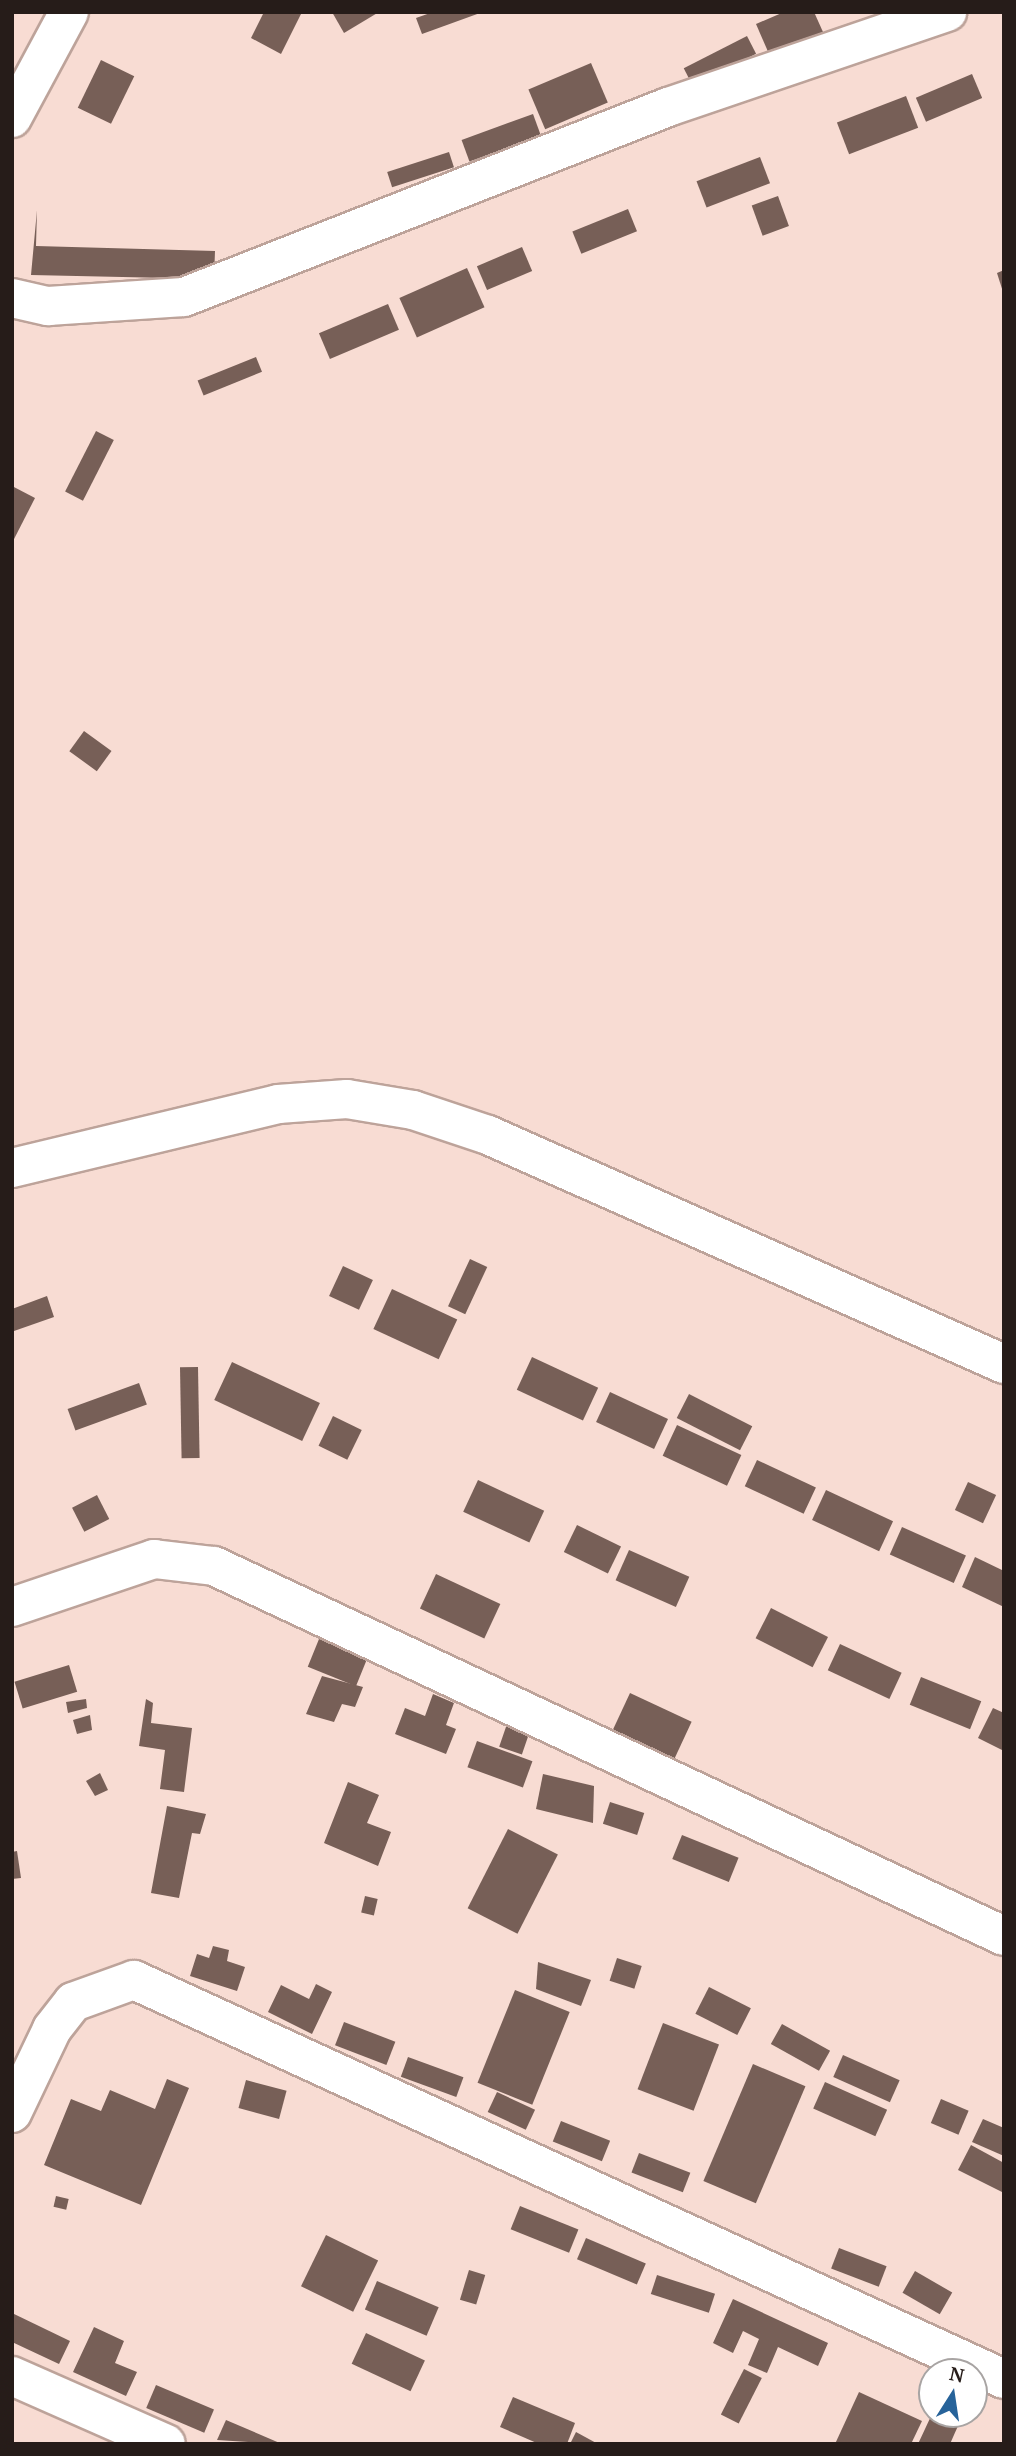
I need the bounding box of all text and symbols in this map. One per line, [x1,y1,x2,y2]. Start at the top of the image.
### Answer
north arrow [918,2358,988,2428]
text: N [947,2360,967,2388]

